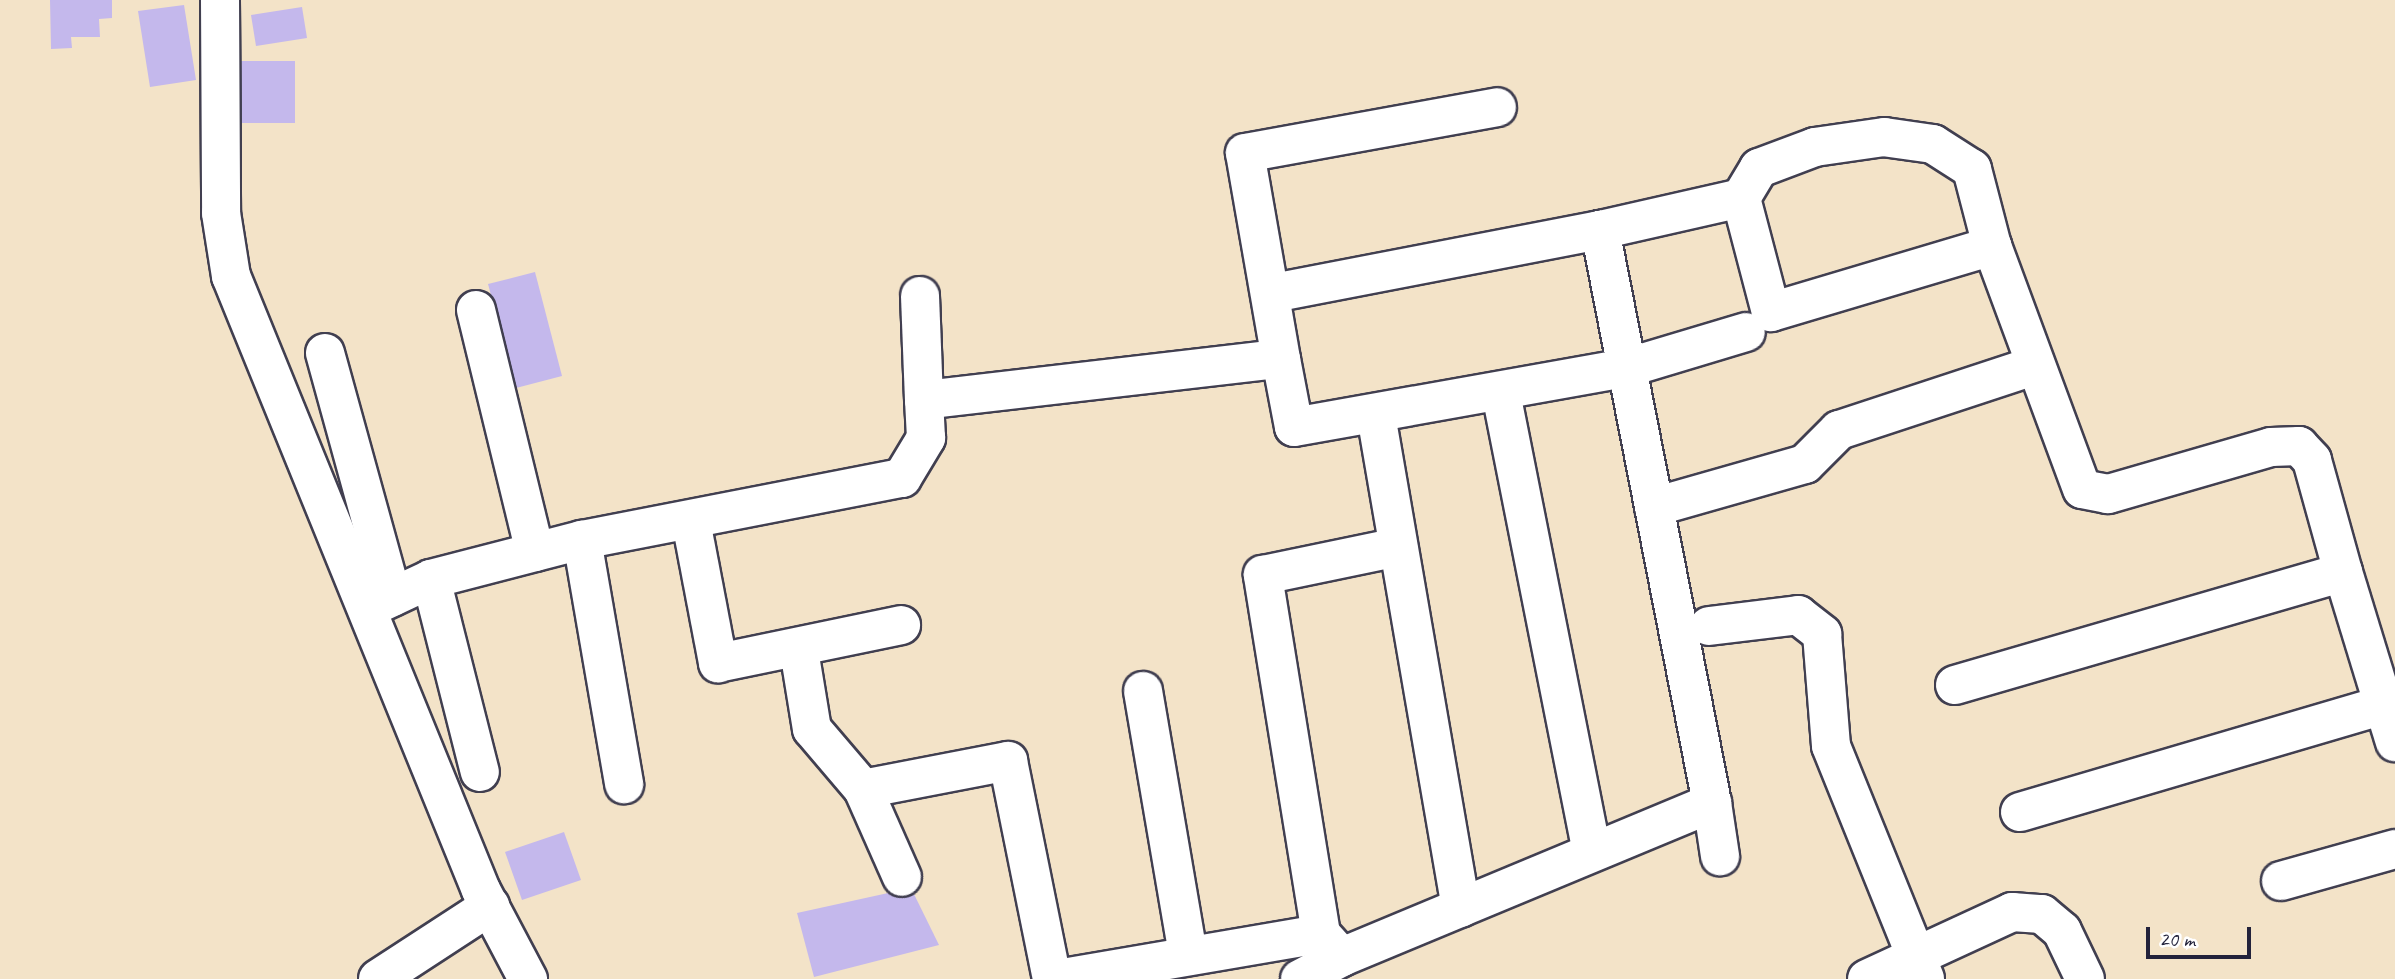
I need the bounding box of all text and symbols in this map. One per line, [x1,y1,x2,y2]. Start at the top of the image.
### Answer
scale bar [2150,912,2255,956]
text: 20 m [2159,926,2195,952]

